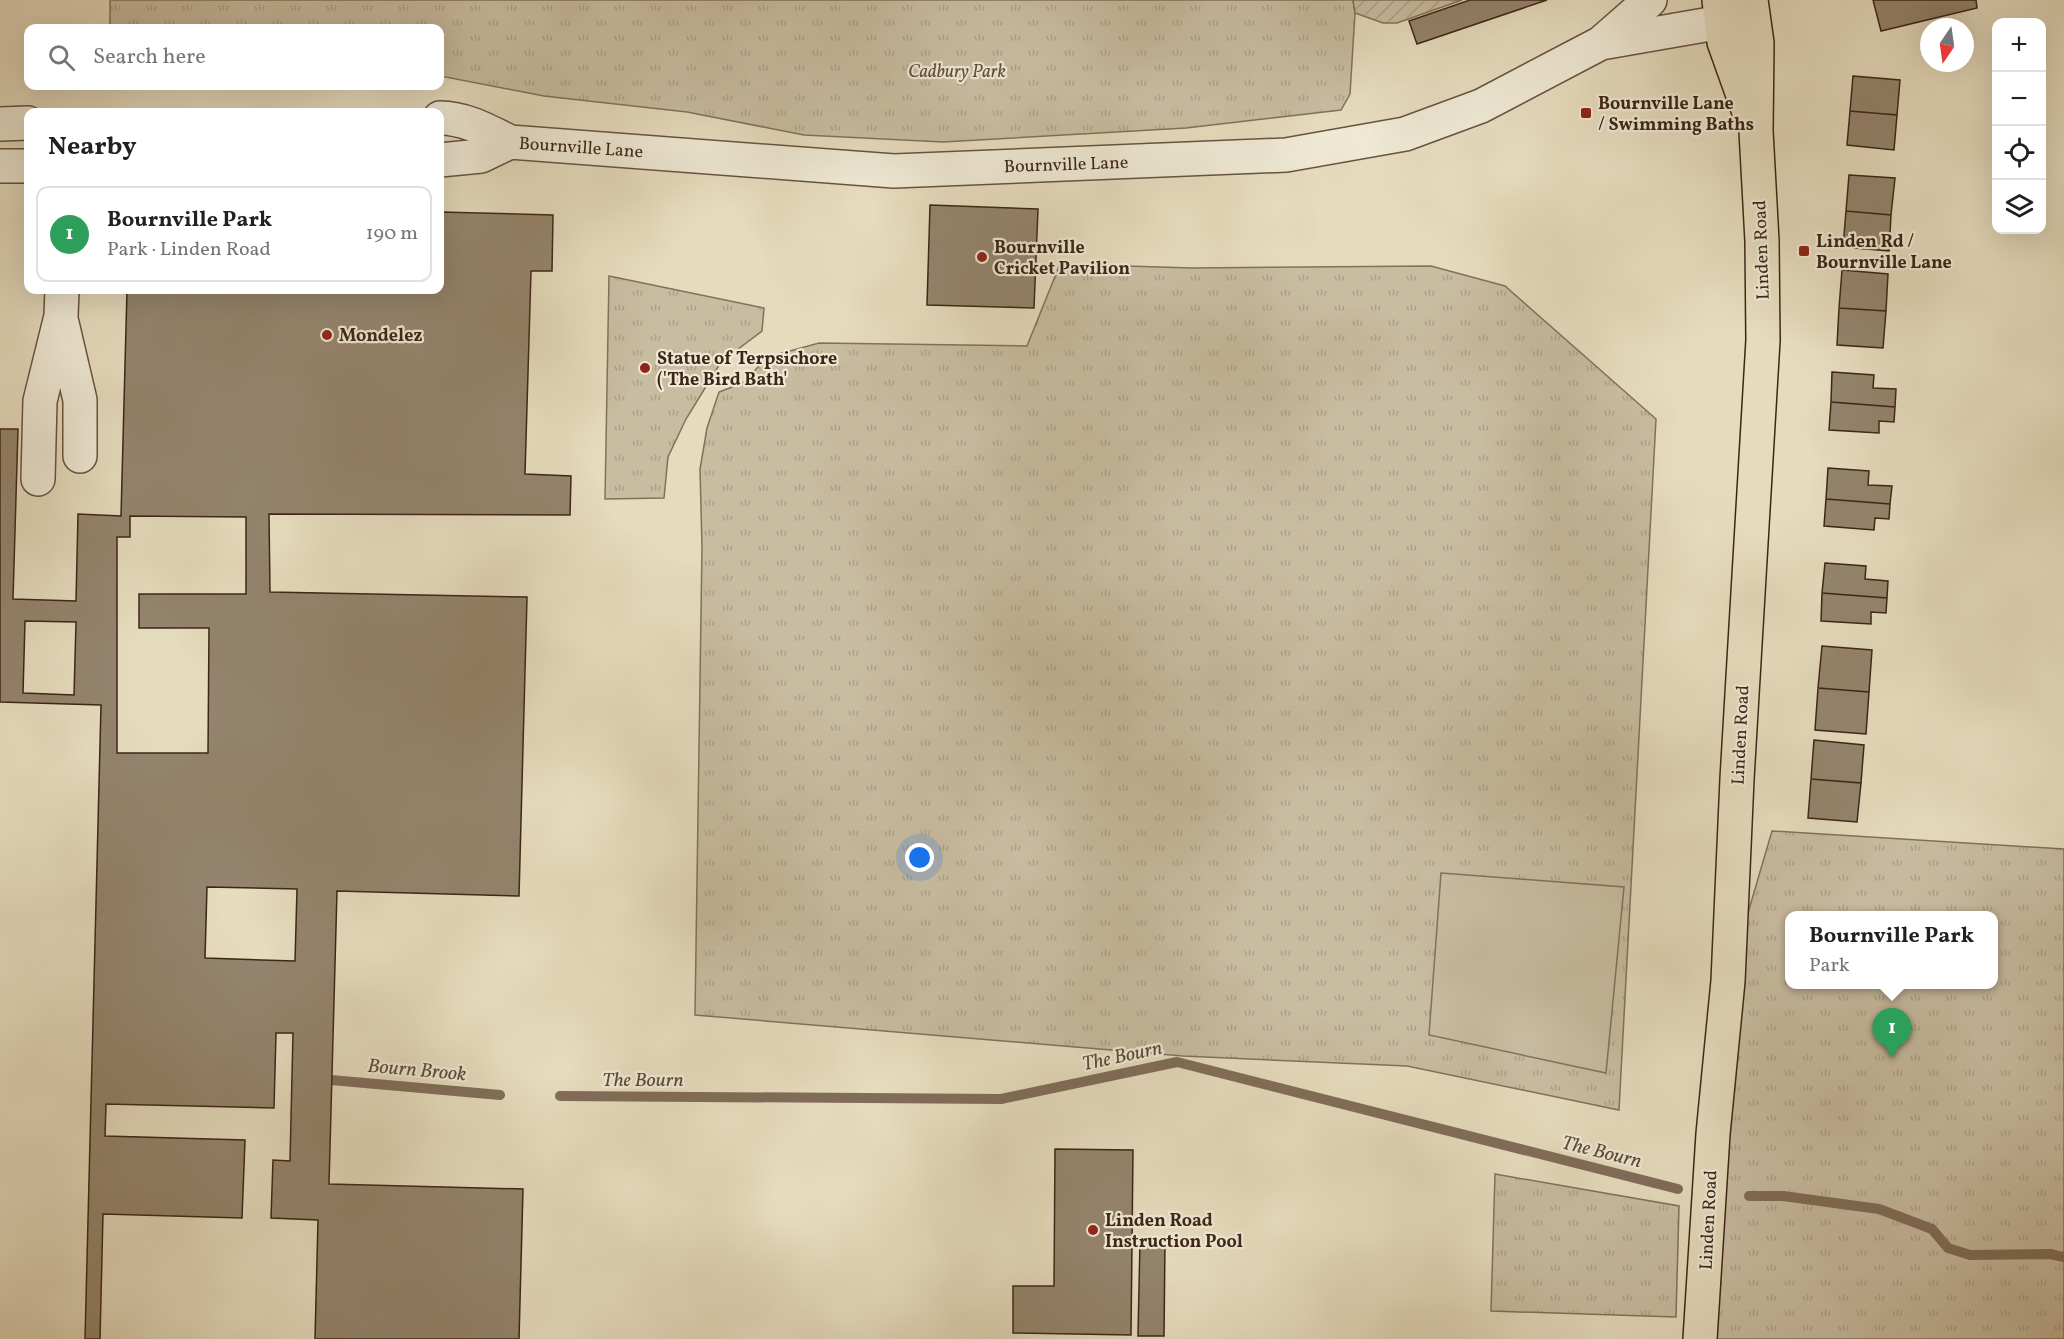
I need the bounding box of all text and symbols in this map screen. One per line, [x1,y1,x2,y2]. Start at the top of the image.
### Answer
north arrow [1920,18,1974,72]
map controls [1992,18,2046,234]
button: + [1992,18,2046,72]
search box [24,24,444,90]
icon: search [45,41,78,74]
text: Search here [93,42,206,73]
park label: Cadbury Park [908,60,1006,85]
button: − [1992,72,2046,126]
place label: Bournville Lane / Swimming Baths [1598,92,1754,138]
marker: Bournville Lane / Swimming Baths [1579,106,1593,120]
button: locate [1992,126,2046,180]
text: Nearby [48,129,137,165]
street label: Bournville Lane [518,132,644,165]
street label: Bournville Lane [1003,151,1129,180]
button: layers [1992,180,2046,234]
street label: Linden Road [1748,200,1777,300]
text: Bournville Park [107,205,272,236]
text: 1 [65,220,74,248]
text: 190 m [366,220,418,248]
place label: Linden Rd / Bournville Lane [1816,230,1952,276]
text: Park · Linden Road [107,236,271,264]
place label: Bournville Cricket Pavilion [994,236,1130,282]
marker: Linden Rd / Bournville Lane [1797,244,1811,258]
marker: Bournville Cricket Pavilion [975,250,989,264]
place label: Mondelez [339,324,423,349]
marker: Mondelez [320,328,334,342]
place label: Statue of Terpsichore ('The Bird Bath' [657,347,837,393]
marker: Statue of Terpsichore ('The Bird Bath' [638,361,652,375]
street label: Linden Road [1726,685,1757,786]
your location [905,843,934,872]
popup [1785,911,1998,989]
text: Bournville Park [1809,921,1974,952]
text: Park [1809,952,1850,980]
pin: 1 [1872,1008,1912,1058]
water label: The Bourn [1080,1035,1165,1079]
water label: Bourn Brook [366,1053,467,1089]
water label: The Bourn [602,1067,684,1095]
water label: The Bourn [1559,1130,1644,1176]
street label: Linden Road [1694,1170,1725,1271]
place label: Linden Road Instruction Pool [1105,1209,1243,1255]
marker: Linden Road Instruction Pool [1086,1223,1100,1237]

